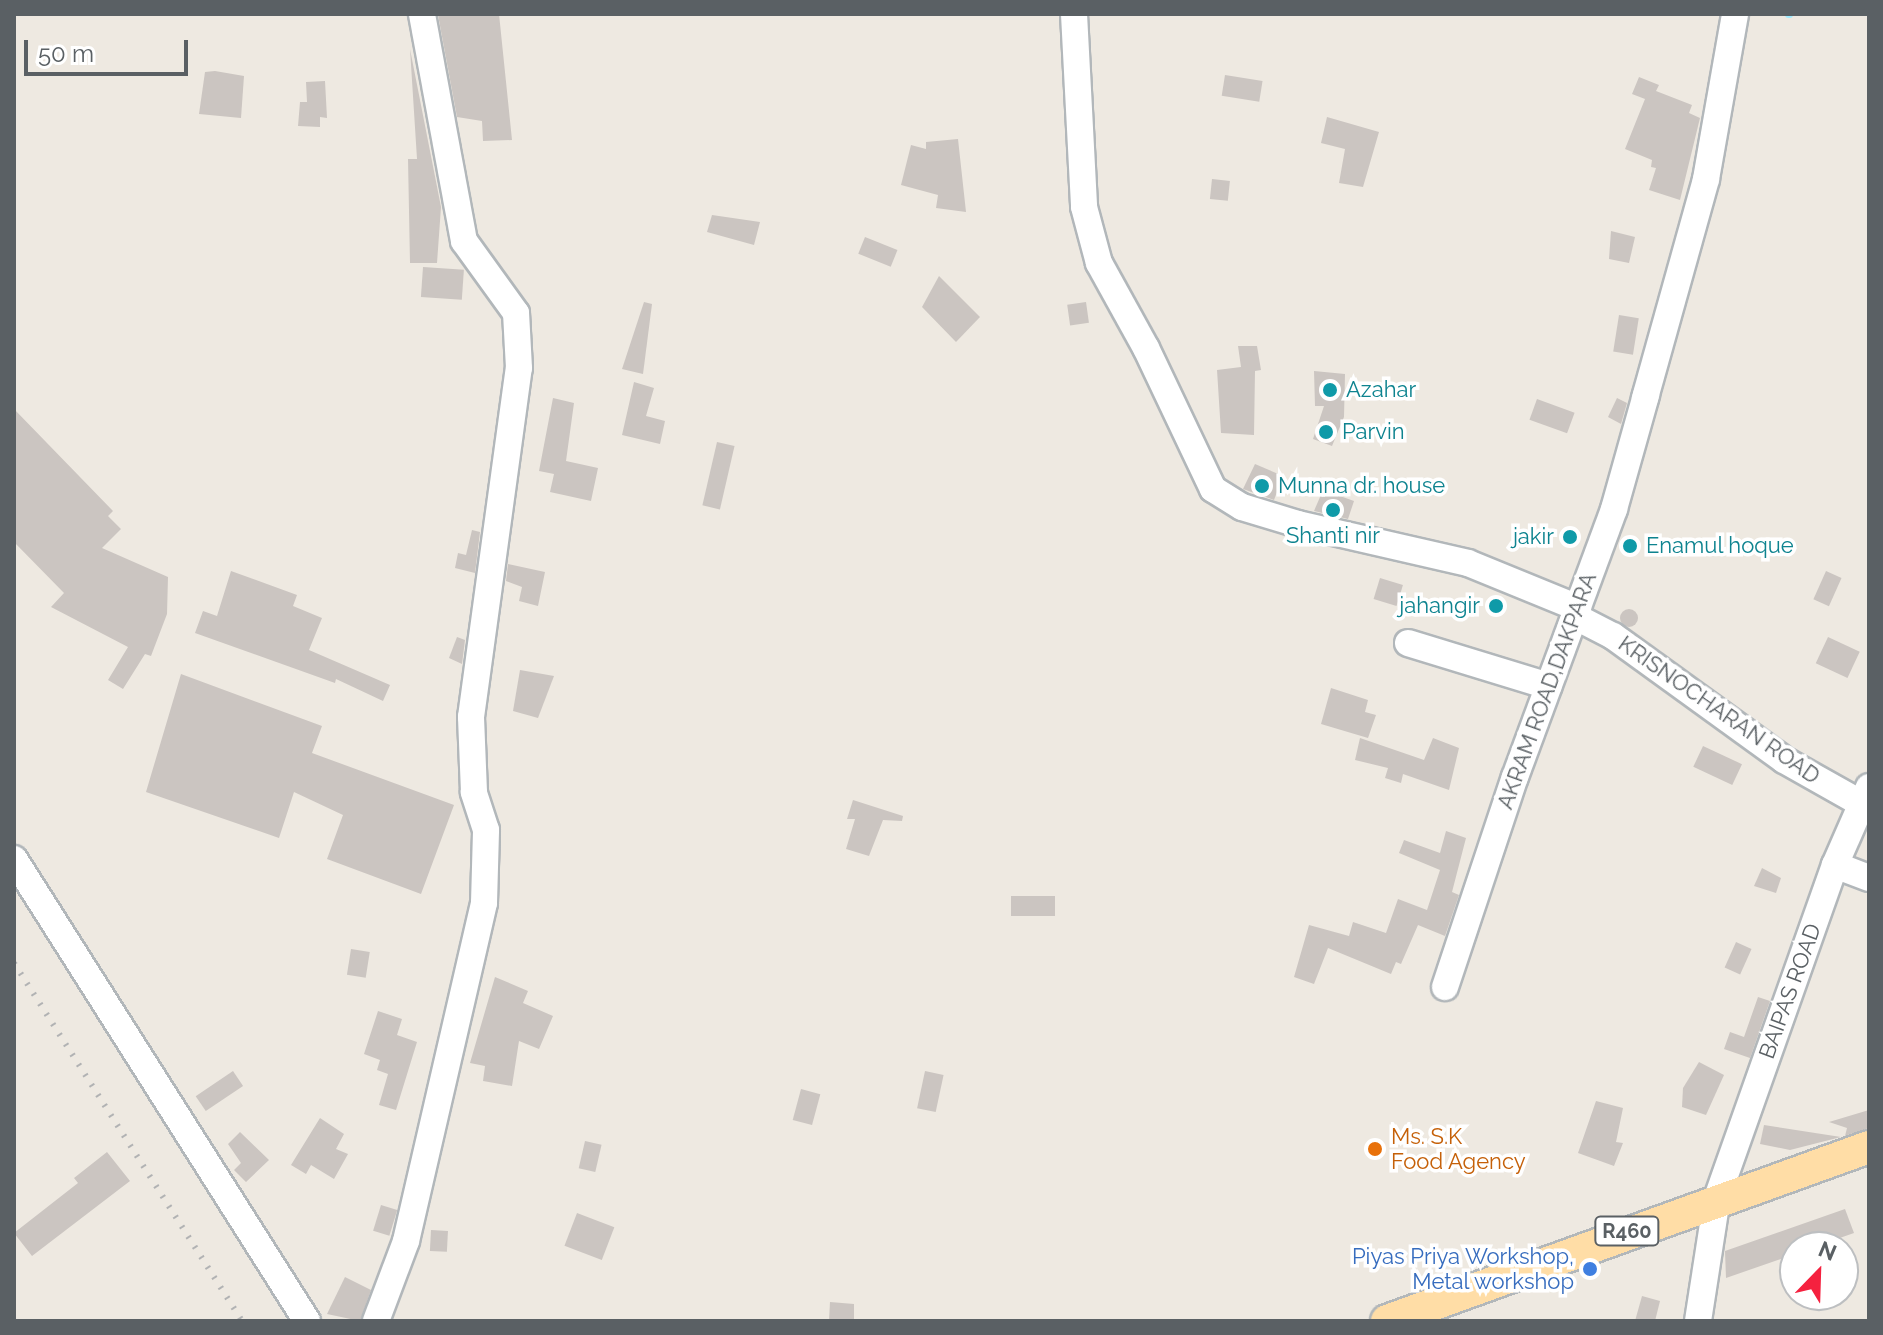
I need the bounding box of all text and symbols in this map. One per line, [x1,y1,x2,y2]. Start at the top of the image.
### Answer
scale bar [28,24,192,74]
text: 50 m [38,39,94,68]
place label: Azahar [1346,377,1416,403]
marker: Azahar [1321,381,1339,399]
place label: Parvin [1342,419,1405,445]
marker: Parvin [1317,423,1335,441]
place label: Munna dr. house [1278,473,1445,499]
marker: Munna dr. house [1253,477,1271,495]
marker: Shanti nir [1324,501,1342,519]
place label: Shanti nir [1286,523,1380,549]
place label: jakir [1513,524,1554,550]
marker: jakir [1561,528,1579,546]
place label: Enamul hoque [1646,533,1794,559]
marker: Enamul hoque [1621,537,1639,555]
street label: AKRAM ROAD,DAKPARA [1492,569,1602,813]
place label: jahangir [1399,593,1480,619]
marker: jahangir [1487,597,1505,615]
street label: KRISNOCHARAN ROAD [1613,630,1825,790]
street label: BAIPAS ROAD [1753,920,1827,1062]
place label: Ms. S.K Food Agency [1391,1123,1526,1174]
marker: Ms. S.K Food Agency [1366,1140,1384,1158]
road number: R460 [1593,1215,1661,1247]
north arrow [1779,1231,1859,1311]
text: N [1815,1235,1840,1266]
place label: Piyas Priya Workshop, Metal workshop [1351,1243,1574,1294]
marker: Piyas Priya Workshop, Metal workshop [1581,1260,1599,1278]

